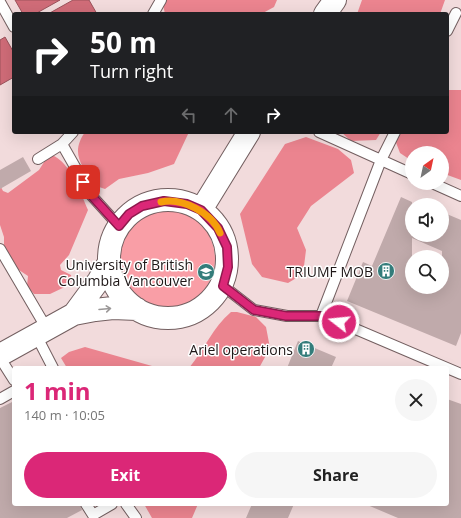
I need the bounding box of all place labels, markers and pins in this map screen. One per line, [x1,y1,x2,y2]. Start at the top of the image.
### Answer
pin [66,165,100,199]
place label: University of British Columbia Vancouver [58,255,193,290]
building icon: TRIUMF MOB [376,261,396,281]
school or university icon: University of British Columbia Vancouver [196,262,216,282]
place label: TRIUMF MOB [287,262,373,281]
building icon: Ariel operations [296,339,316,359]
place label: Ariel operations [189,340,293,359]

